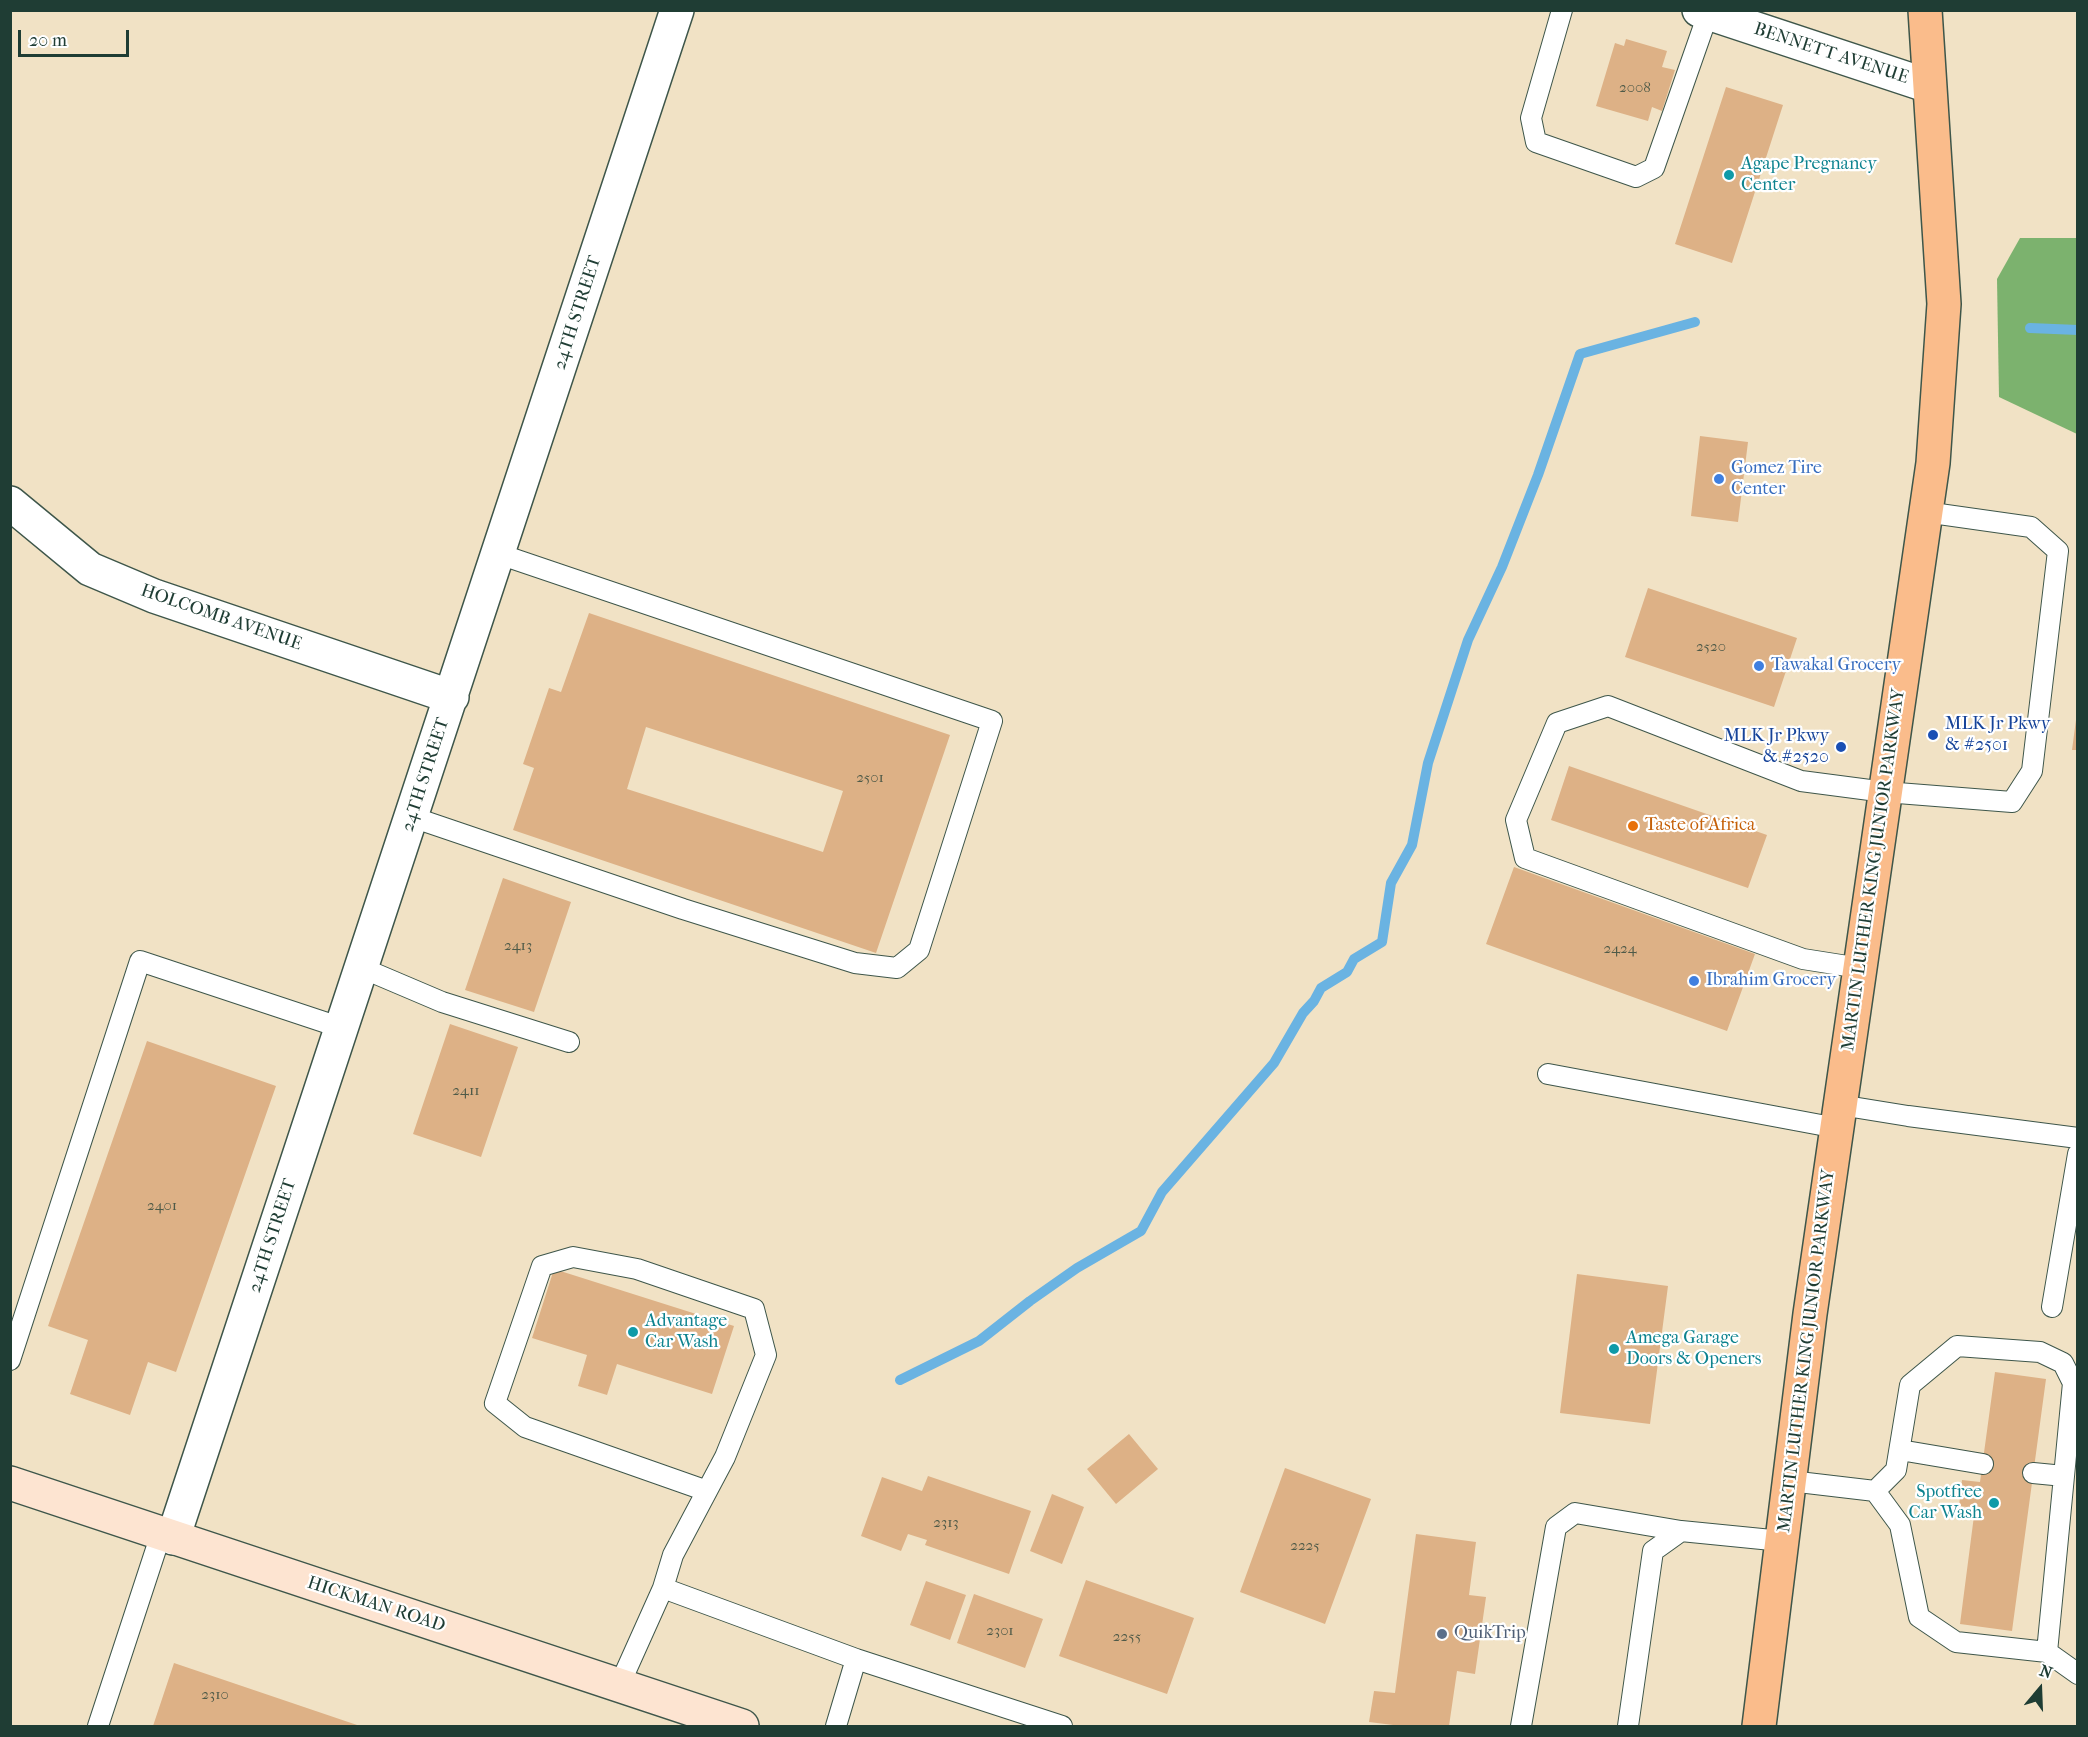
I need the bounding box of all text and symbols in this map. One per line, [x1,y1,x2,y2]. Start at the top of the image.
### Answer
scale bar [21,18,132,56]
street label: BENNETT AVENUE [1751,19,1911,89]
text: 20 m [29,30,67,51]
house number: 2008 [1619,79,1651,97]
place label: Agape Pregnancy Center [1741,154,1877,196]
marker: Agape Pregnancy Center [1722,168,1736,182]
street label: 24TH STREET [549,253,607,373]
place label: Gomez Tire Center [1731,458,1822,500]
marker: Gomez Tire Center [1712,472,1726,486]
street label: HOLCOMB AVENUE [138,580,304,656]
house number: 2520 [1696,638,1726,656]
place label: Tawakal Grocery [1771,655,1901,677]
marker: Tawakal Grocery [1752,659,1766,673]
street label: MARTIN LUTHER KING JUNIOR PARKWAY [1838,687,1910,1053]
place label: MLK Jr Pkwy & #2501 [1945,714,2050,756]
street label: 24TH STREET [397,715,455,835]
place label: MLK Jr Pkwy & #2520 [1724,726,1829,768]
marker: MLK Jr Pkwy & #2501 [1926,728,1940,742]
marker: MLK Jr Pkwy & #2520 [1834,740,1848,754]
house number: 2501 [856,769,884,787]
place label: Taste of Africa [1645,815,1755,837]
marker: Taste of Africa [1626,819,1640,833]
house number: 2413 [504,937,532,955]
house number: 2424 [1603,940,1637,958]
place label: Ibrahim Grocery [1706,970,1836,992]
marker: Ibrahim Grocery [1687,974,1701,988]
house number: 2411 [452,1082,480,1100]
street label: MARTIN LUTHER KING JUNIOR PARKWAY [1774,1168,1840,1534]
street label: 24TH STREET [244,1176,302,1296]
house number: 2401 [147,1197,177,1215]
place label: Advantage Car Wash [645,1311,727,1354]
marker: Advantage Car Wash [626,1325,640,1339]
place label: Amega Garage Doors & Openers [1626,1328,1761,1370]
marker: Amega Garage Doors & Openers [1607,1342,1621,1356]
place label: Spotfree Car Wash [1909,1482,1982,1524]
marker: Spotfree Car Wash [1987,1496,2001,1510]
house number: 2313 [933,1514,959,1532]
house number: 2225 [1290,1537,1320,1555]
street label: HICKMAN ROAD [304,1573,448,1637]
house number: 2301 [986,1622,1014,1640]
place label: QuikTrip [1454,1623,1526,1645]
marker: QuikTrip [1435,1627,1449,1641]
house number: 2255 [1113,1628,1141,1646]
north arrow [2010,1659,2070,1719]
text: N [2037,1661,2055,1682]
house number: 2310 [201,1686,229,1704]

